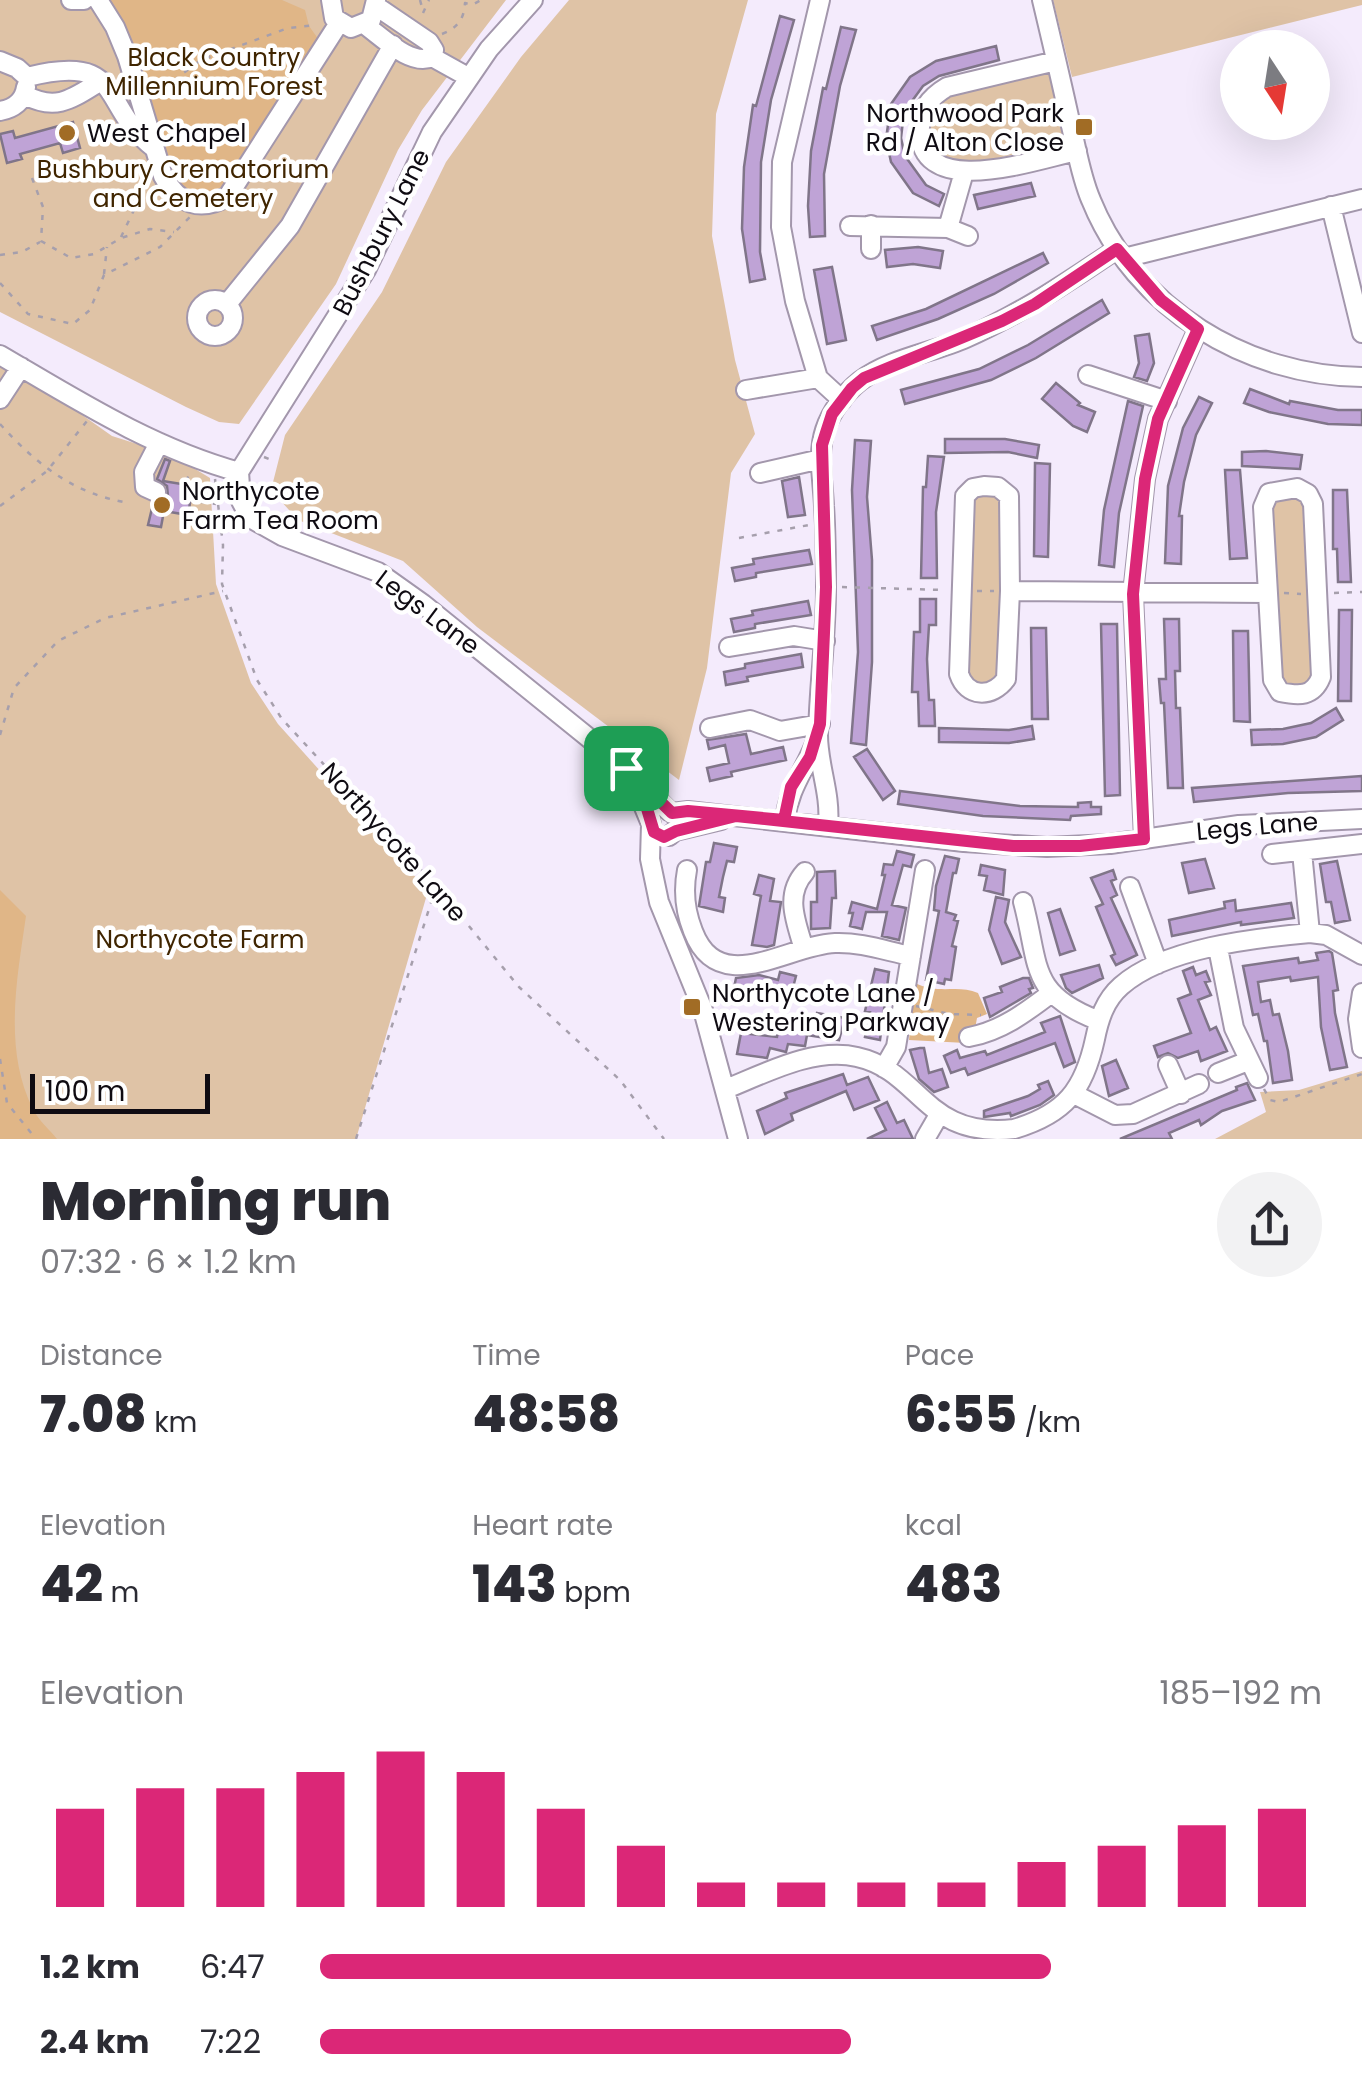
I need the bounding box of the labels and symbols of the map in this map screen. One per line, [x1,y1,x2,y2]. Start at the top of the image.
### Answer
north arrow [1220,30,1330,140]
park label: Black Country Millennium Forest [105,40,323,104]
place label: Northwood Park Rd / Alton Close [866,96,1064,160]
place label: West Chapel [87,116,246,151]
marker: Northwood Park Rd / Alton Close [1073,116,1095,138]
marker: West Chapel [56,122,78,144]
street label: Bushbury Lane [324,143,438,322]
park label: Bushbury Crematorium and Cemetery [37,152,329,216]
place label: Northycote Farm Tea Room [182,474,379,538]
marker: Northycote Farm Tea Room [151,494,173,516]
street label: Legs Lane [368,562,487,663]
pin [584,726,669,811]
street label: Northycote Lane [312,755,475,930]
street label: Legs Lane [1195,804,1319,849]
park label: Northycote Farm [95,922,305,957]
place label: Northycote Lane / Westering Parkway [712,976,950,1040]
marker: Northycote Lane / Westering Parkway [681,996,703,1018]
scale bar [30,1069,210,1114]

